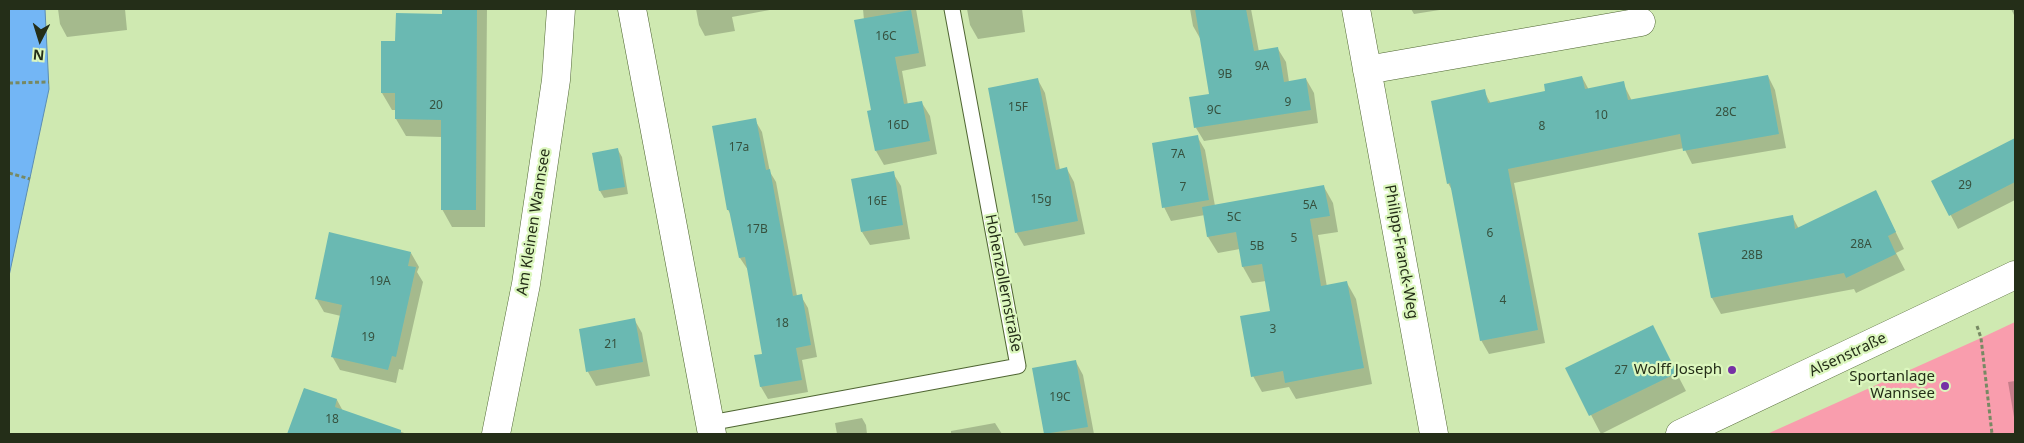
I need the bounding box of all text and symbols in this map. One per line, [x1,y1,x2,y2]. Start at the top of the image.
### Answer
north arrow [15,15,65,65]
house number: 16C [875,30,897,44]
text: N [32,45,45,65]
house number: 9A [1255,60,1269,74]
house number: 9B [1218,68,1232,82]
house number: 9 [1285,96,1291,110]
house number: 20 [429,99,443,113]
house number: 15F [1008,101,1028,115]
house number: 9C [1207,104,1221,118]
house number: 28C [1715,106,1737,120]
house number: 10 [1594,109,1608,123]
house number: 16D [887,119,909,133]
house number: 8 [1539,120,1545,134]
house number: 17a [729,141,749,155]
street label: Am Kleinen Wannsee [513,147,555,297]
house number: 7A [1171,148,1185,162]
house number: 29 [1958,179,1972,193]
house number: 7 [1180,181,1186,195]
street label: Philipp-Franck-Weg [1380,183,1422,321]
house number: 15g [1030,193,1052,207]
house number: 16E [867,195,887,209]
house number: 5A [1303,199,1317,213]
house number: 5C [1227,211,1241,225]
street label: Hohenzollernstraße [981,213,1025,353]
house number: 17B [746,223,768,237]
house number: 6 [1487,227,1493,241]
house number: 5 [1291,232,1297,246]
house number: 28A [1850,238,1872,252]
house number: 5B [1250,240,1264,254]
house number: 28B [1741,249,1763,263]
house number: 19A [369,275,391,289]
house number: 4 [1500,294,1506,308]
house number: 18 [775,317,789,331]
house number: 3 [1270,323,1276,337]
street label: Alsenstraße [1806,329,1890,381]
house number: 19 [361,331,375,345]
house number: 21 [604,338,618,352]
place label: Wolff Joseph [1634,361,1722,379]
house number: 27 [1614,364,1628,378]
marker: Wolff Joseph [1726,364,1738,376]
place label: Sportanlage Wannsee [1849,368,1935,403]
marker: Sportanlage Wannsee [1939,380,1951,392]
house number: 19C [1049,391,1071,405]
house number: 18 [325,413,339,427]

